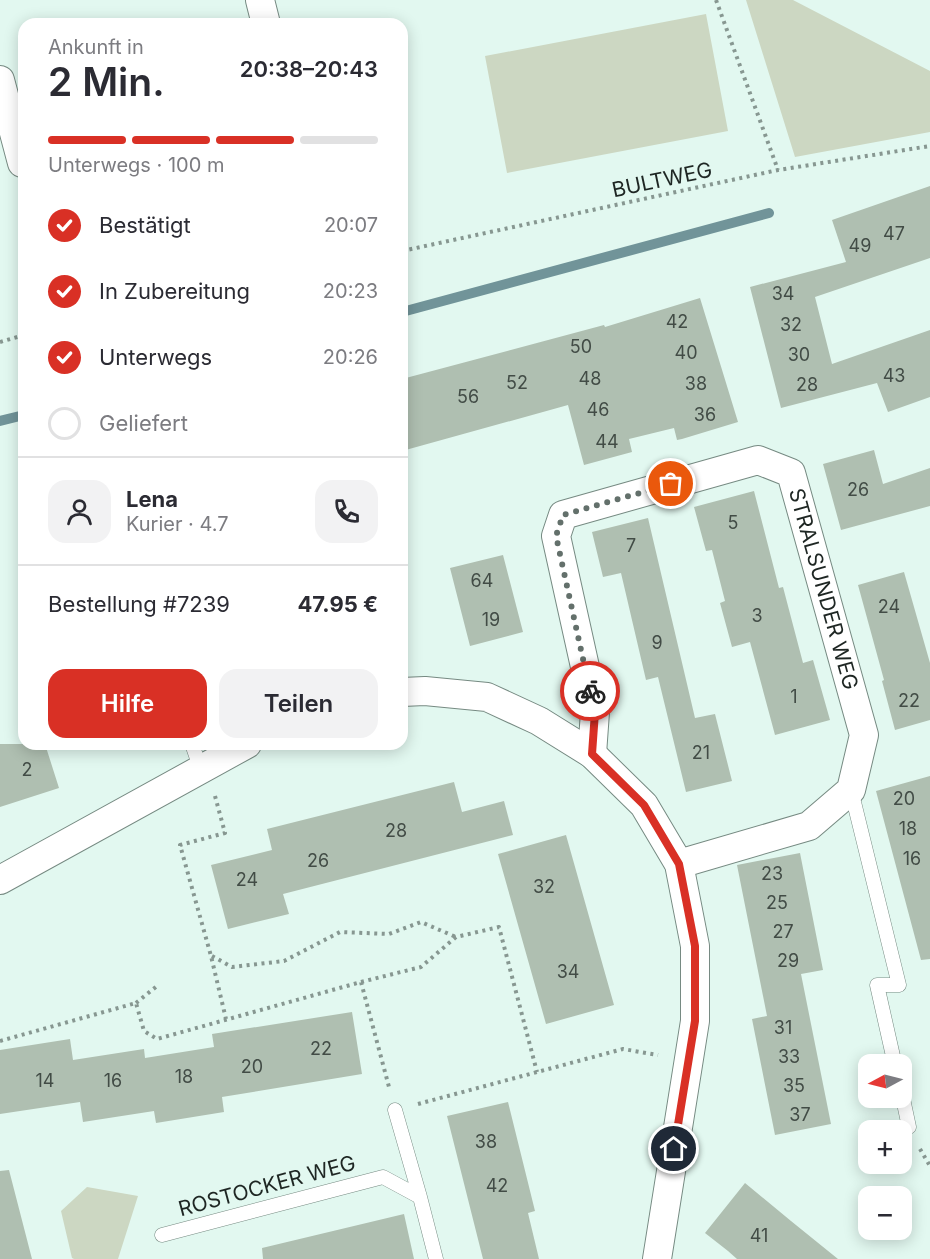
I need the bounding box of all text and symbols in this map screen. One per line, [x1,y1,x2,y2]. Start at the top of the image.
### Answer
text: Ankunft in [48,35,144,59]
text: 20:38–20:43 [240,56,378,82]
text: 2 Min. [48,58,165,105]
text: Unterwegs · 100 m [48,153,224,177]
street label: BULTWEG [610,157,714,202]
icon: check [48,209,81,242]
text: Bestätigt [99,212,191,238]
text: 20:07 [324,213,378,237]
house number: 47 [883,223,905,244]
house number: 49 [849,235,871,256]
icon: check [48,275,81,308]
text: In Zubereitung [99,278,250,304]
text: 20:23 [323,279,378,303]
house number: 34 [772,283,794,304]
house number: 42 [666,311,688,332]
house number: 32 [780,314,802,335]
house number: 50 [570,336,592,357]
icon: check [48,341,81,374]
house number: 40 [675,342,697,363]
text: Unterwegs [99,344,212,370]
house number: 30 [788,344,810,365]
text: 20:26 [323,345,378,369]
house number: 43 [883,365,905,386]
house number: 48 [579,368,601,389]
house number: 52 [506,372,528,393]
house number: 38 [685,373,707,394]
house number: 28 [796,374,818,395]
house number: 56 [457,386,479,407]
house number: 46 [587,399,609,420]
house number: 36 [694,404,716,425]
text: Geliefert [99,410,188,436]
house number: 44 [595,431,619,452]
pin [645,458,696,509]
icon: bag [654,467,687,500]
house number: 26 [847,479,869,500]
button: person [48,480,111,543]
button: phone [315,480,378,543]
street label: STRALSUNDER WEG [784,485,864,692]
text: Lena [126,486,178,512]
text: Kurier · 4.7 [126,512,229,536]
house number: 5 [728,512,738,533]
house number: 7 [626,535,636,556]
house number: 64 [471,570,493,591]
text: Bestellung #7239 [48,591,230,617]
text: 47.95 € [297,591,378,617]
house number: 24 [878,596,900,617]
house number: 3 [751,605,763,626]
house number: 19 [482,609,500,630]
house number: 9 [651,632,663,653]
courier [560,661,620,721]
button: Hilfe [48,669,207,738]
button: Teilen [219,669,378,738]
icon: bike [574,675,607,708]
house number: 1 [790,686,798,707]
house number: 22 [898,690,920,711]
house number: 21 [692,742,710,763]
house number: 2 [22,759,32,780]
house number: 20 [893,788,915,809]
house number: 18 [899,818,917,839]
house number: 28 [385,820,407,841]
house number: 16 [903,848,921,869]
house number: 26 [307,850,329,871]
house number: 23 [761,863,783,884]
house number: 24 [236,869,258,890]
house number: 32 [533,876,555,897]
house number: 25 [766,892,788,913]
house number: 27 [772,921,794,942]
house number: 29 [777,950,799,971]
house number: 34 [557,961,579,982]
house number: 31 [774,1017,792,1038]
house number: 22 [310,1038,332,1059]
house number: 33 [778,1046,800,1067]
north arrow [858,1054,912,1108]
map controls [858,1054,912,1240]
house number: 20 [241,1056,263,1077]
house number: 18 [175,1066,193,1087]
house number: 14 [36,1070,54,1091]
house number: 16 [104,1070,122,1091]
house number: 35 [783,1075,805,1096]
house number: 37 [789,1104,811,1125]
button: + [858,1120,912,1174]
pin [648,1123,699,1174]
house number: 38 [475,1131,497,1152]
icon: home [657,1132,690,1165]
street label: ROSTOCKER WEG [175,1150,358,1221]
house number: 42 [486,1175,508,1196]
button: − [858,1186,912,1240]
house number: 41 [750,1225,768,1246]

